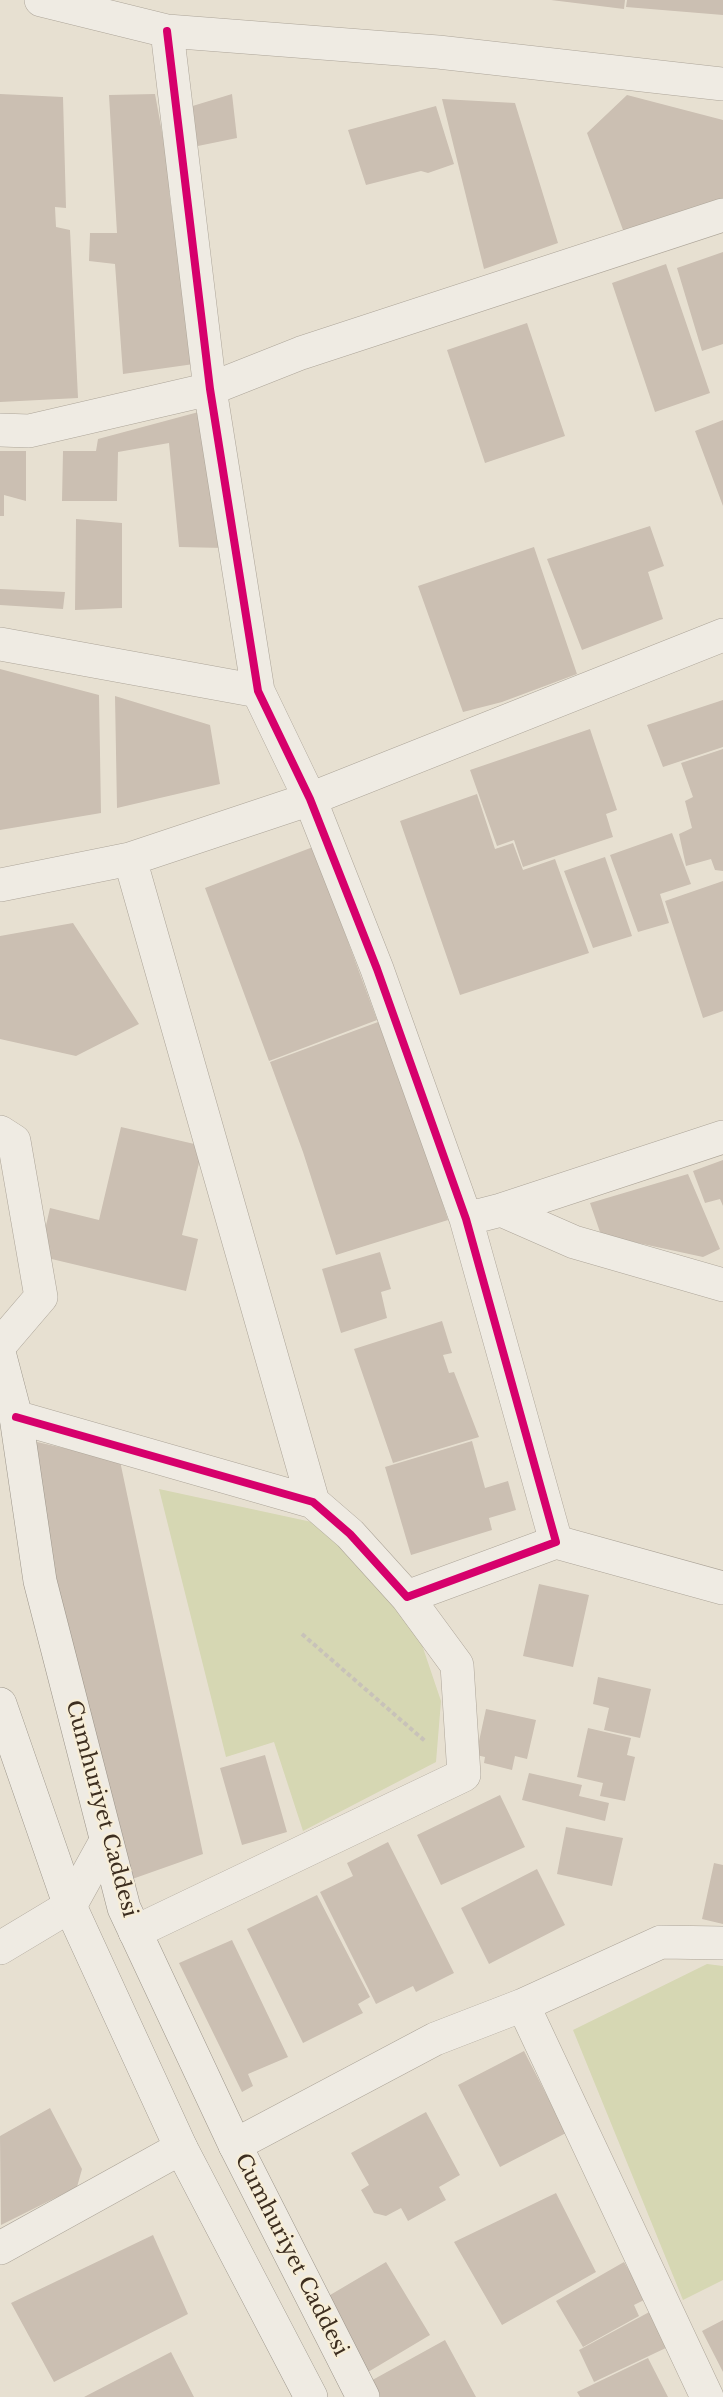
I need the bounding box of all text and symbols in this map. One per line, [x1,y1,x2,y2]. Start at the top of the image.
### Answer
street label: Cumhuriyet Caddesi [60,1698,142,1920]
street label: Cumhuriyet Caddesi [229,2150,353,2360]

